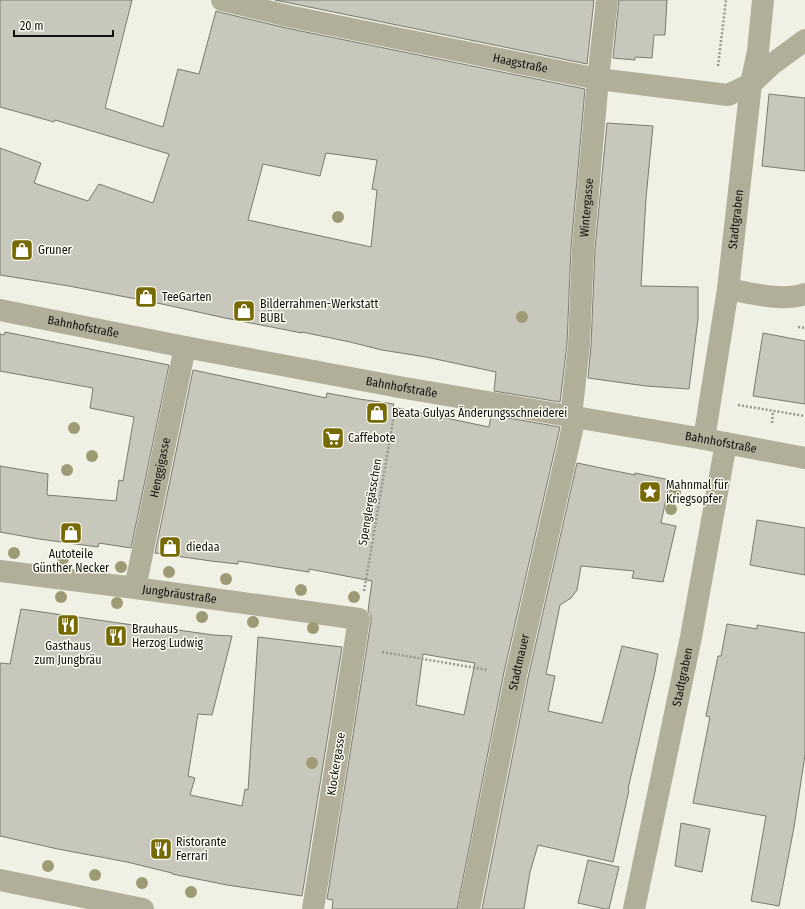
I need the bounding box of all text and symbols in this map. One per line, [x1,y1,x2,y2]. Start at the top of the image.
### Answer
scale bar [14,12,113,38]
text: 20 m [20,19,44,33]
street label: Haagstraße [492,51,549,76]
street label: Wintergasse [577,177,596,238]
street label: Stadtgraben [726,189,746,250]
shop icon: Gruner [9,237,35,263]
place label: Gruner [38,243,73,257]
shop icon: TeeGarten [133,284,159,310]
place label: TeeGarten [162,290,212,304]
place label: Bilderrahmen-Werkstatt BÜBL [260,297,378,325]
shop icon: Bilderrahmen-Werkstatt BÜBL [231,298,257,324]
street label: Bahnhofstraße [46,313,120,341]
street label: Bahnhofstraße [365,374,439,400]
shop icon: Beata Gulyas Änderungsschneiderei [364,400,390,426]
place label: Beata Gulyas Änderungsschneiderei [392,405,567,420]
supermarket icon: Caffebote [320,425,346,451]
street label: Bahnhofstraße [684,429,758,456]
place label: Caffebote [348,431,395,445]
street label: Henggigasse [147,436,173,499]
street label: Spenglergässchen [355,457,385,547]
place label: Mahnmal für Kriegsopfer [666,478,729,506]
place icon: Mahnmal für Kriegsopfer [637,479,663,505]
shop icon: Autoteile Günther Necker [58,520,84,546]
shop icon: diedaa [157,534,183,560]
place label: diedaa [186,540,220,554]
place label: Autoteile Günther Necker [33,547,110,575]
street label: Jungbräustraße [141,582,218,606]
restaurant icon: Gasthaus zum Jungbräu [55,612,81,638]
place label: Brauhaus Herzog Ludwig [132,622,203,650]
restaurant icon: Brauhaus Herzog Ludwig [103,623,129,649]
street label: Stadtmauer [506,632,532,692]
place label: Gasthaus zum Jungbräu [35,639,101,667]
street label: Stadtgraben [670,646,696,708]
street label: Klockergasse [324,731,348,797]
place label: Ristorante Ferrari [176,835,227,863]
restaurant icon: Ristorante Ferrari [148,836,174,862]

